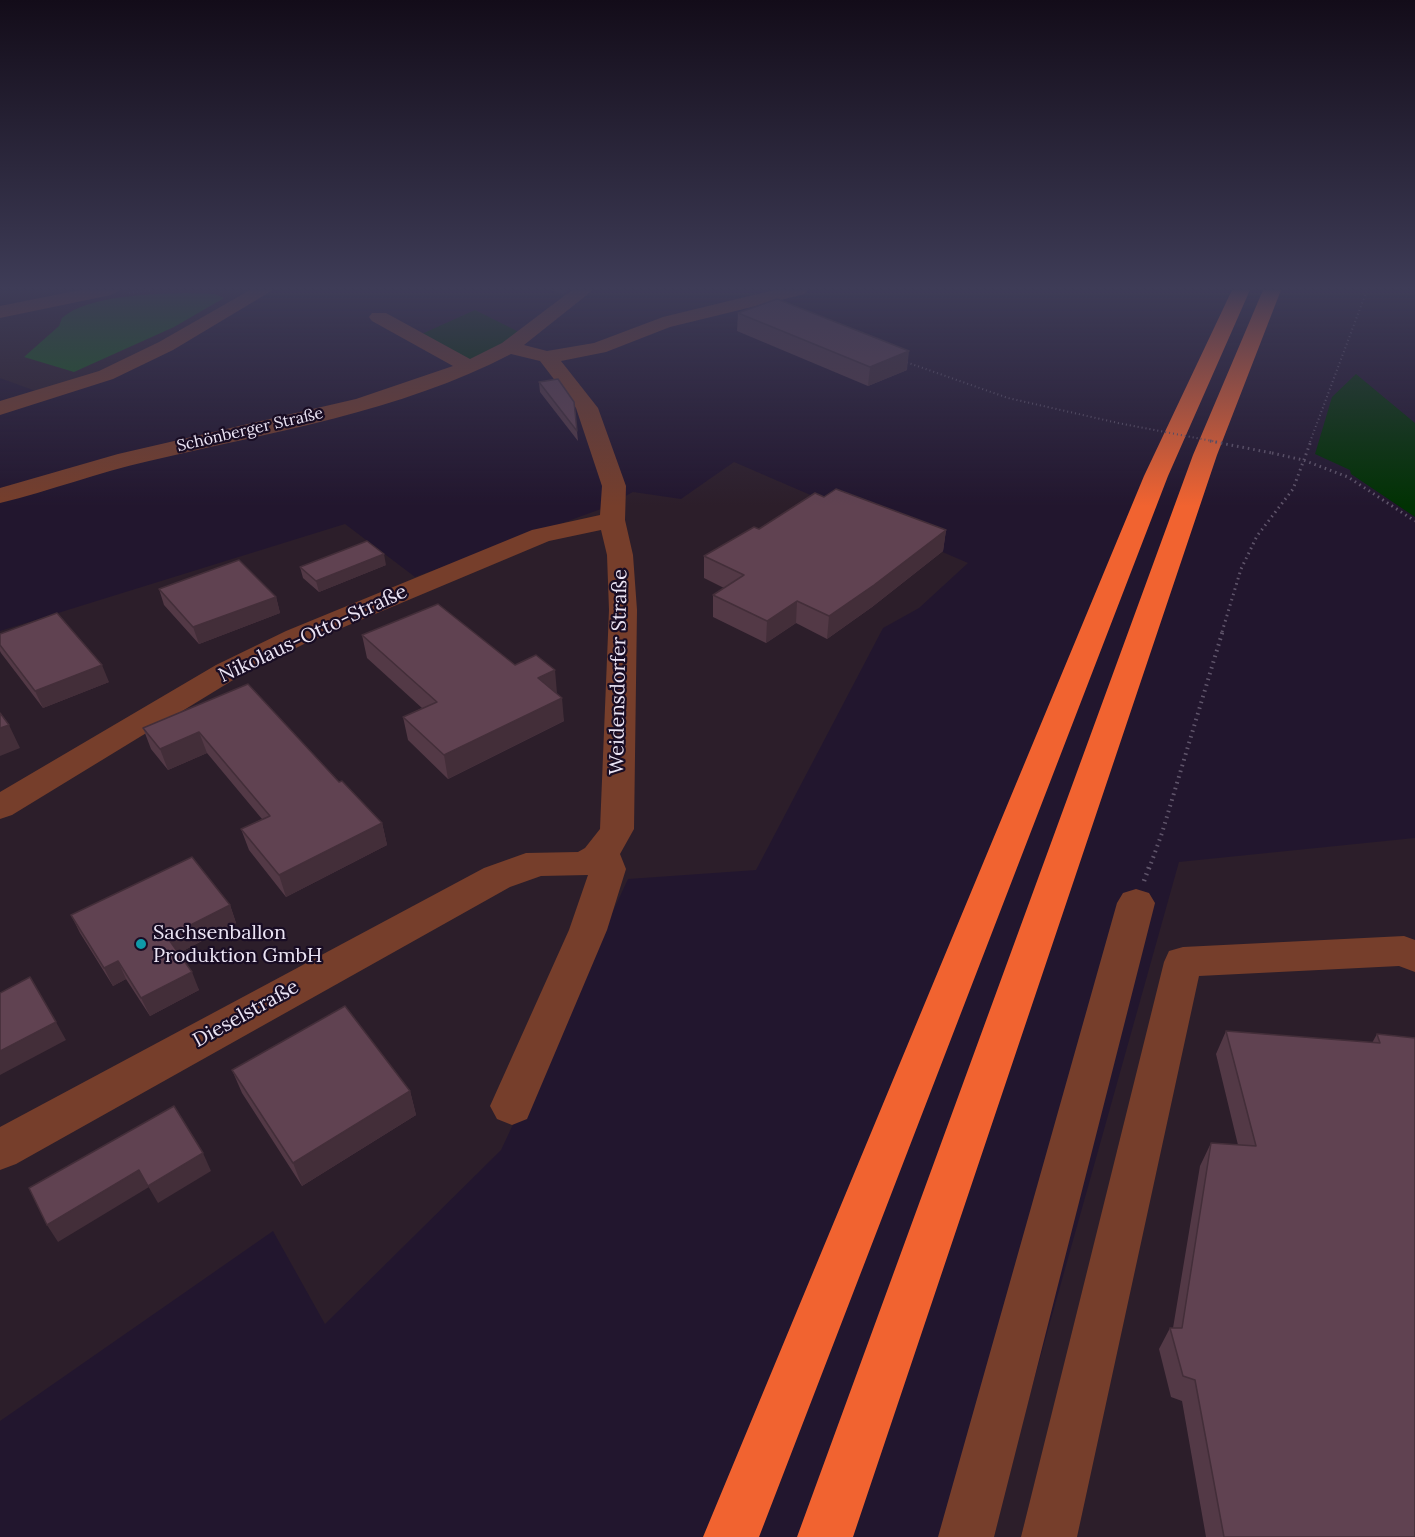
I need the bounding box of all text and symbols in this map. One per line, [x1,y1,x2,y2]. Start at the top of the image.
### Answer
street label: Schönberger Straße [175,404,325,456]
street label: Weidensdorfer Straße [605,569,633,775]
street label: Nikolaus-Otto-Straße [215,580,411,688]
place label: Sachsenballon Produktion GmbH [153,921,322,968]
marker: Sachsenballon Produktion GmbH [134,937,148,951]
street label: Dieselstraße [189,975,303,1053]

